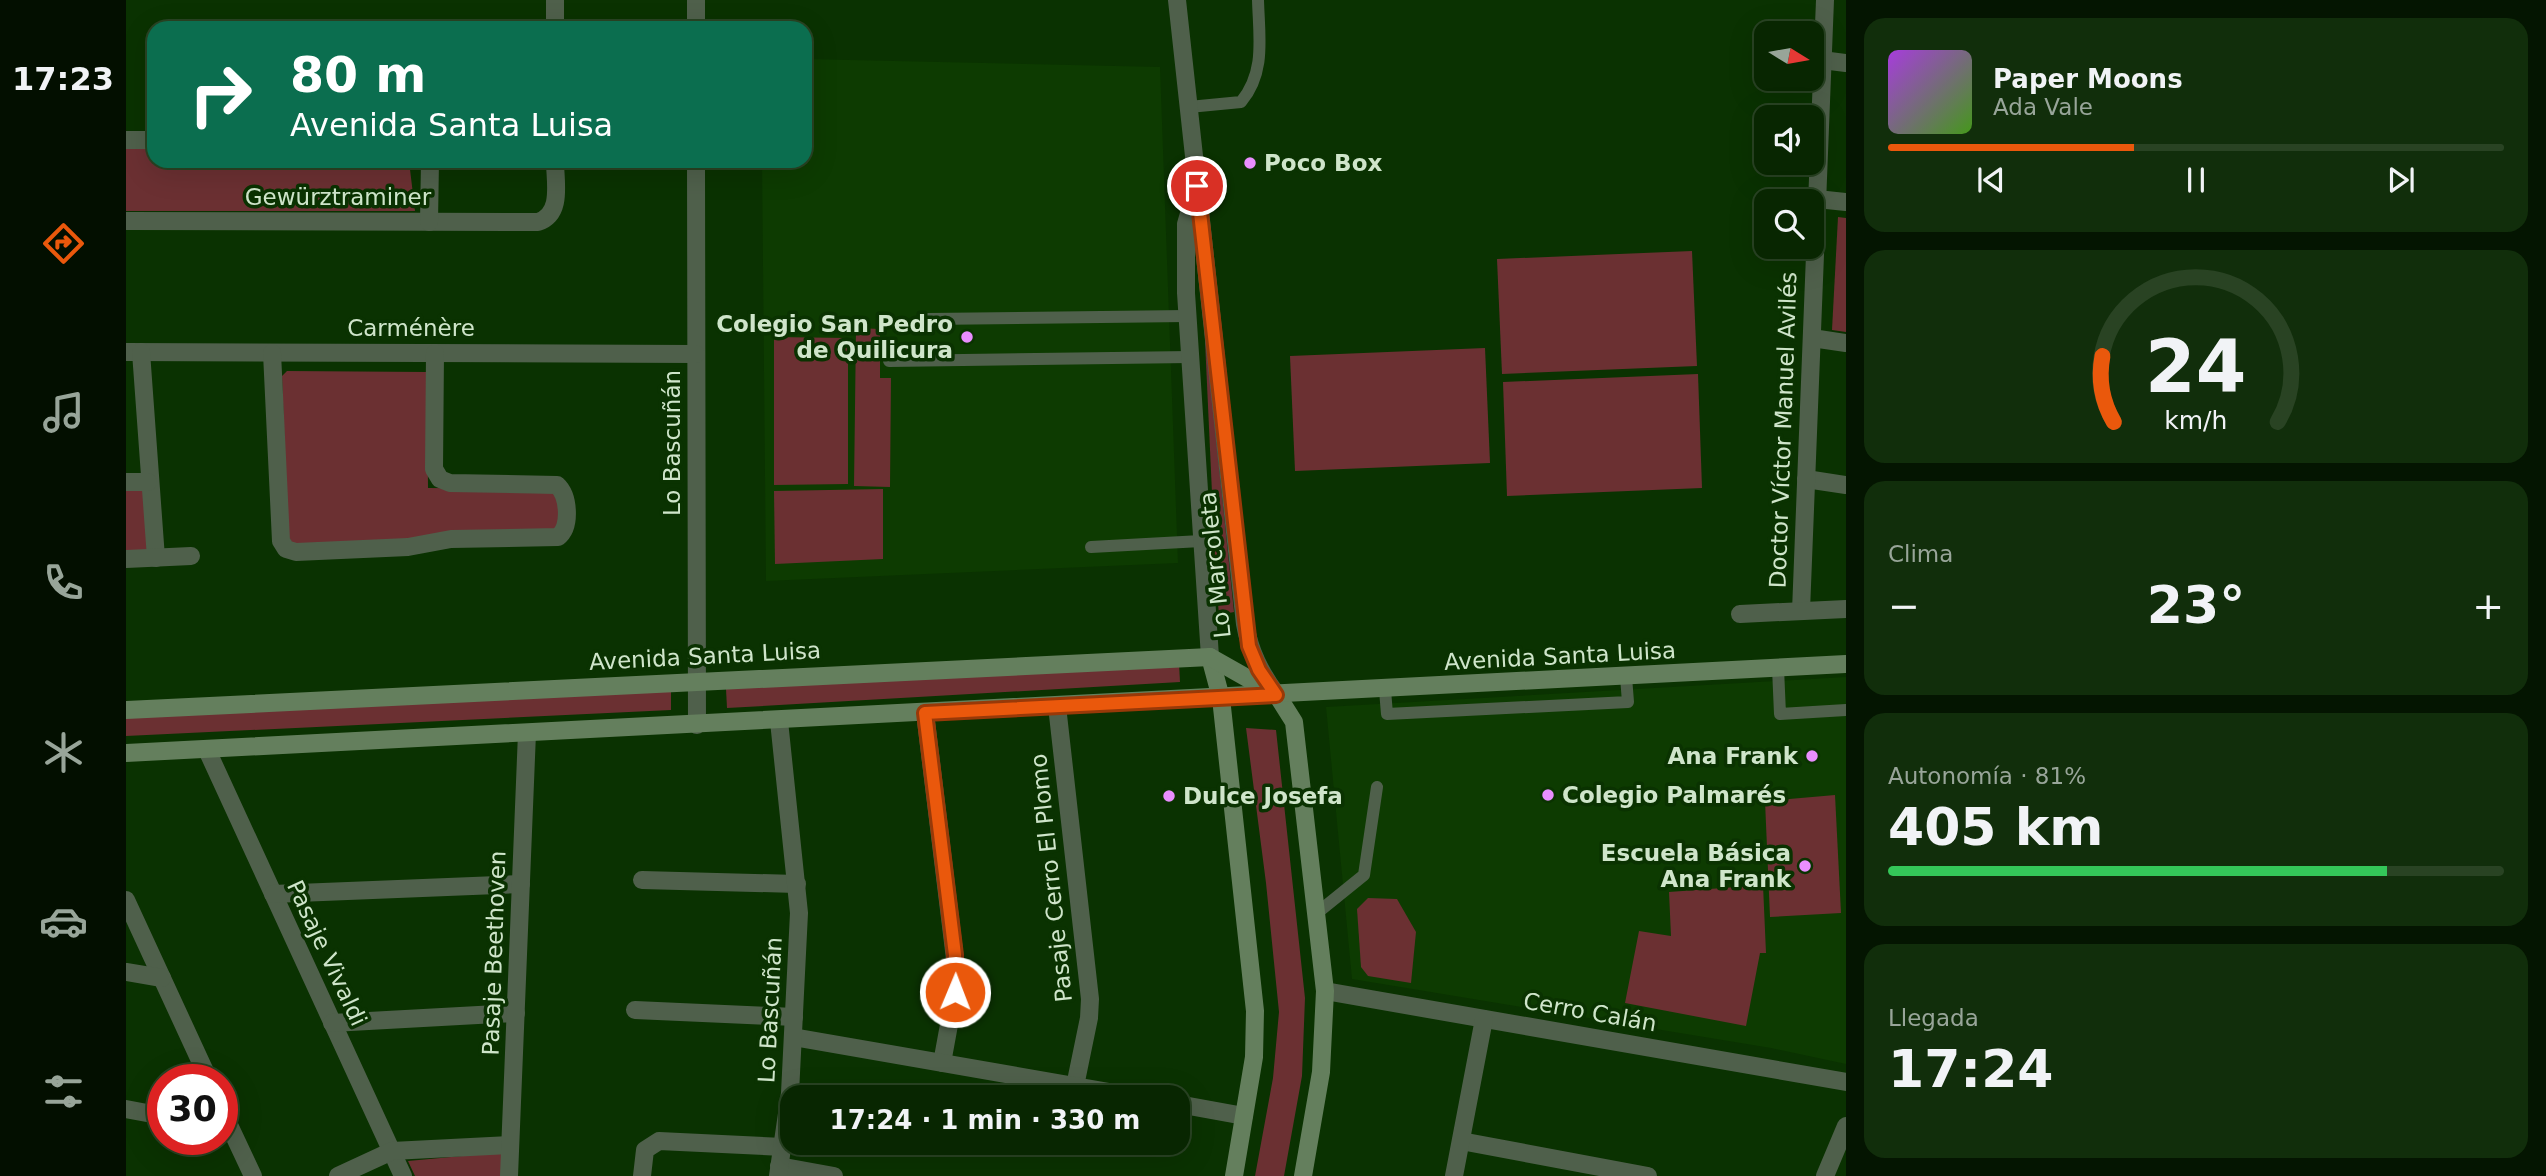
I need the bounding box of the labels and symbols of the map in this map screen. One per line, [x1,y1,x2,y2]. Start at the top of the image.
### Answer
north arrow [1754,21,1824,91]
place label: Poco Box [1264,150,1382,176]
marker: Poco Box [1242,155,1258,171]
pin [1167,156,1227,216]
street label: Gewürztraminer [245,184,432,210]
street label: Doctor Víctor Manuel Avilés [1764,271,1802,589]
place label: Colegio San Pedro de Quilicura [716,311,953,363]
street label: Carménère [347,315,475,341]
marker: Colegio San Pedro de Quilicura [959,329,975,345]
street label: Lo Bascuñán [659,370,685,516]
street label: Lo Marcoleta [1194,491,1236,639]
street label: Avenida Santa Luisa [588,637,822,675]
street label: Avenida Santa Luisa [1443,637,1677,675]
place label: Ana Frank [1668,743,1799,769]
marker: Ana Frank [1804,748,1820,764]
street label: Pasaje Cerro El Plomo [1025,753,1077,1003]
place label: Colegio Palmarés [1562,782,1786,808]
place label: Dulce Josefa [1183,783,1343,809]
marker: Colegio Palmarés [1540,787,1556,803]
marker: Dulce Josefa [1161,788,1177,804]
place label: Escuela Básica Ana Frank [1601,840,1792,892]
street label: Pasaje Beethoven [477,850,511,1056]
marker: Escuela Básica Ana Frank [1797,858,1813,874]
street label: Pasaje Vivaldi [282,876,372,1030]
street label: Lo Bascuñán [753,936,787,1084]
position arrow [918,955,992,1029]
street label: Cerro Calán [1521,987,1659,1037]
speed limit sign: 30 [147,1064,238,1155]

